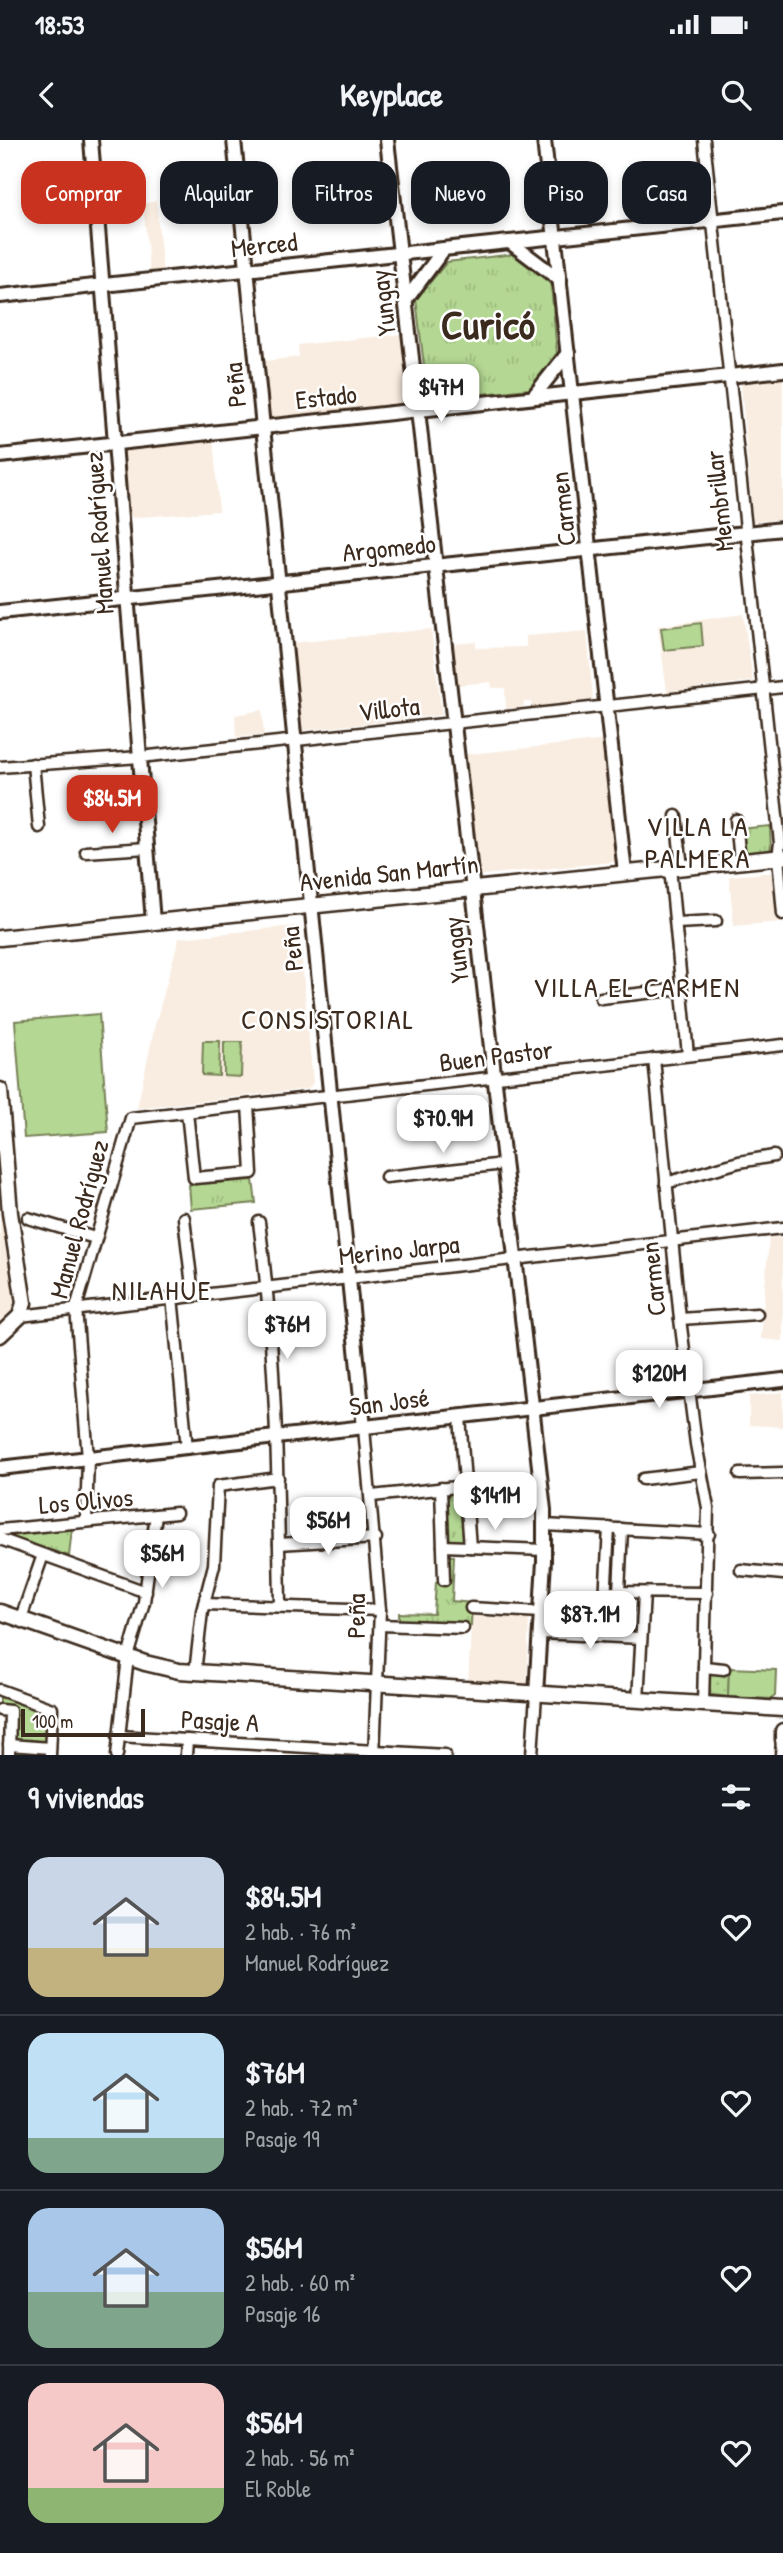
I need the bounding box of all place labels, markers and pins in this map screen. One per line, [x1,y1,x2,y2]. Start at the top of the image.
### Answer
pin: $47M [400,364,482,424]
pin: $84.5M [55,776,169,835]
pin: $70.9M [386,1096,500,1155]
pin: $76M [246,1302,328,1361]
pin: $120M [610,1350,708,1410]
pin: $141M [446,1472,544,1532]
pin: $56M [287,1498,369,1557]
pin: $56M [121,1530,203,1590]
pin: $87.1M [533,1592,647,1651]

